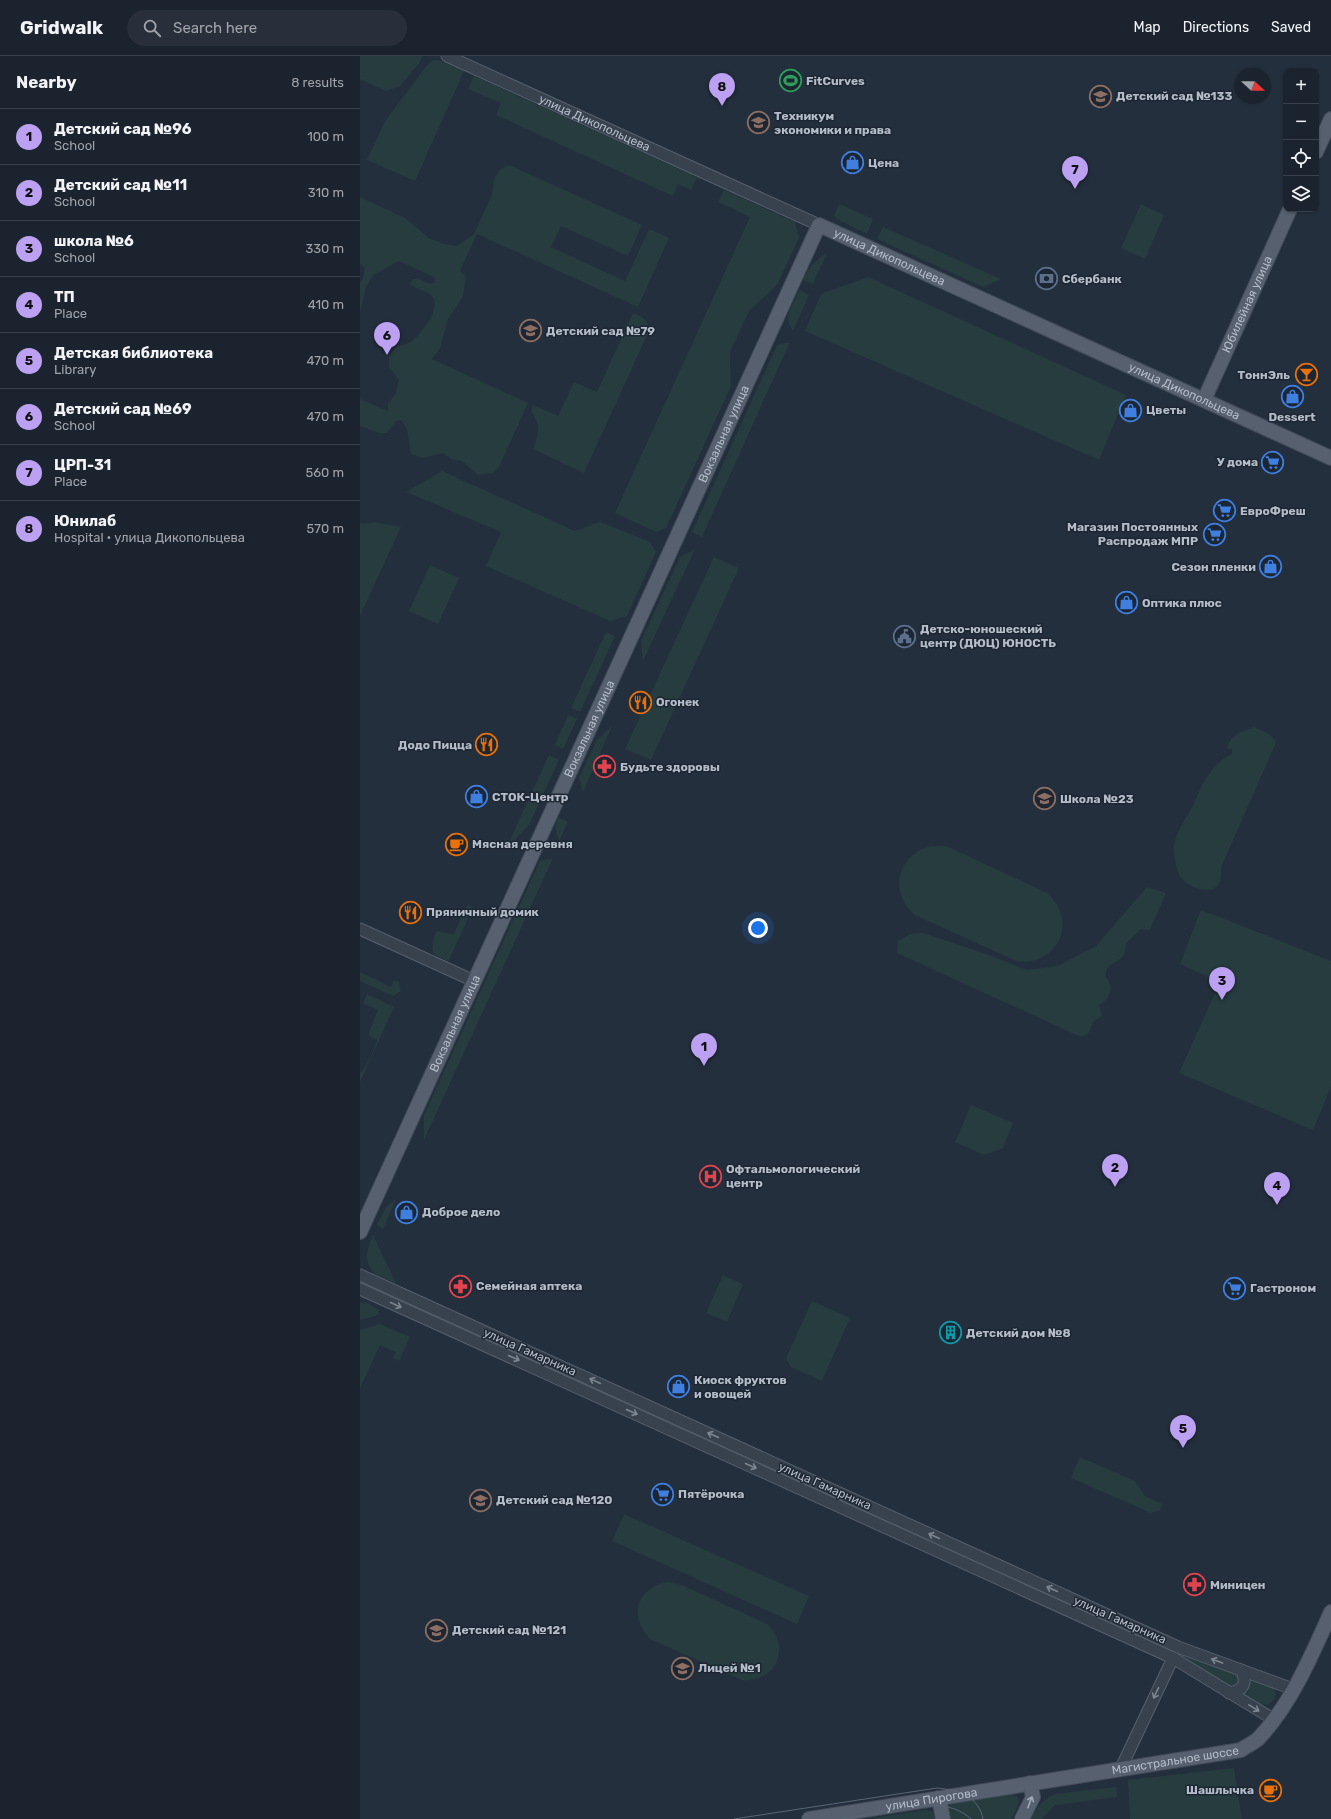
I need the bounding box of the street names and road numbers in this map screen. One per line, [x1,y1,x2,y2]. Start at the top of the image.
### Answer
street label: улица Дикопольцева [537,92,652,154]
street label: улица Дикопольцева [832,226,947,288]
street label: Юбилейная улица [1219,254,1275,355]
street label: улица Дикопольцева [1126,360,1242,423]
street label: Вокзальная улица [696,383,752,485]
street label: Вокзальная улица [561,678,618,780]
street label: Вокзальная улица [427,973,483,1074]
street label: улица Гамарника [481,1325,579,1379]
street label: улица Гамарника [776,1459,874,1513]
street label: улица Гамарника [1071,1593,1169,1647]
street label: Магистральное шоссе [1111,1743,1240,1778]
street label: улица Пирогова [885,1785,978,1814]

